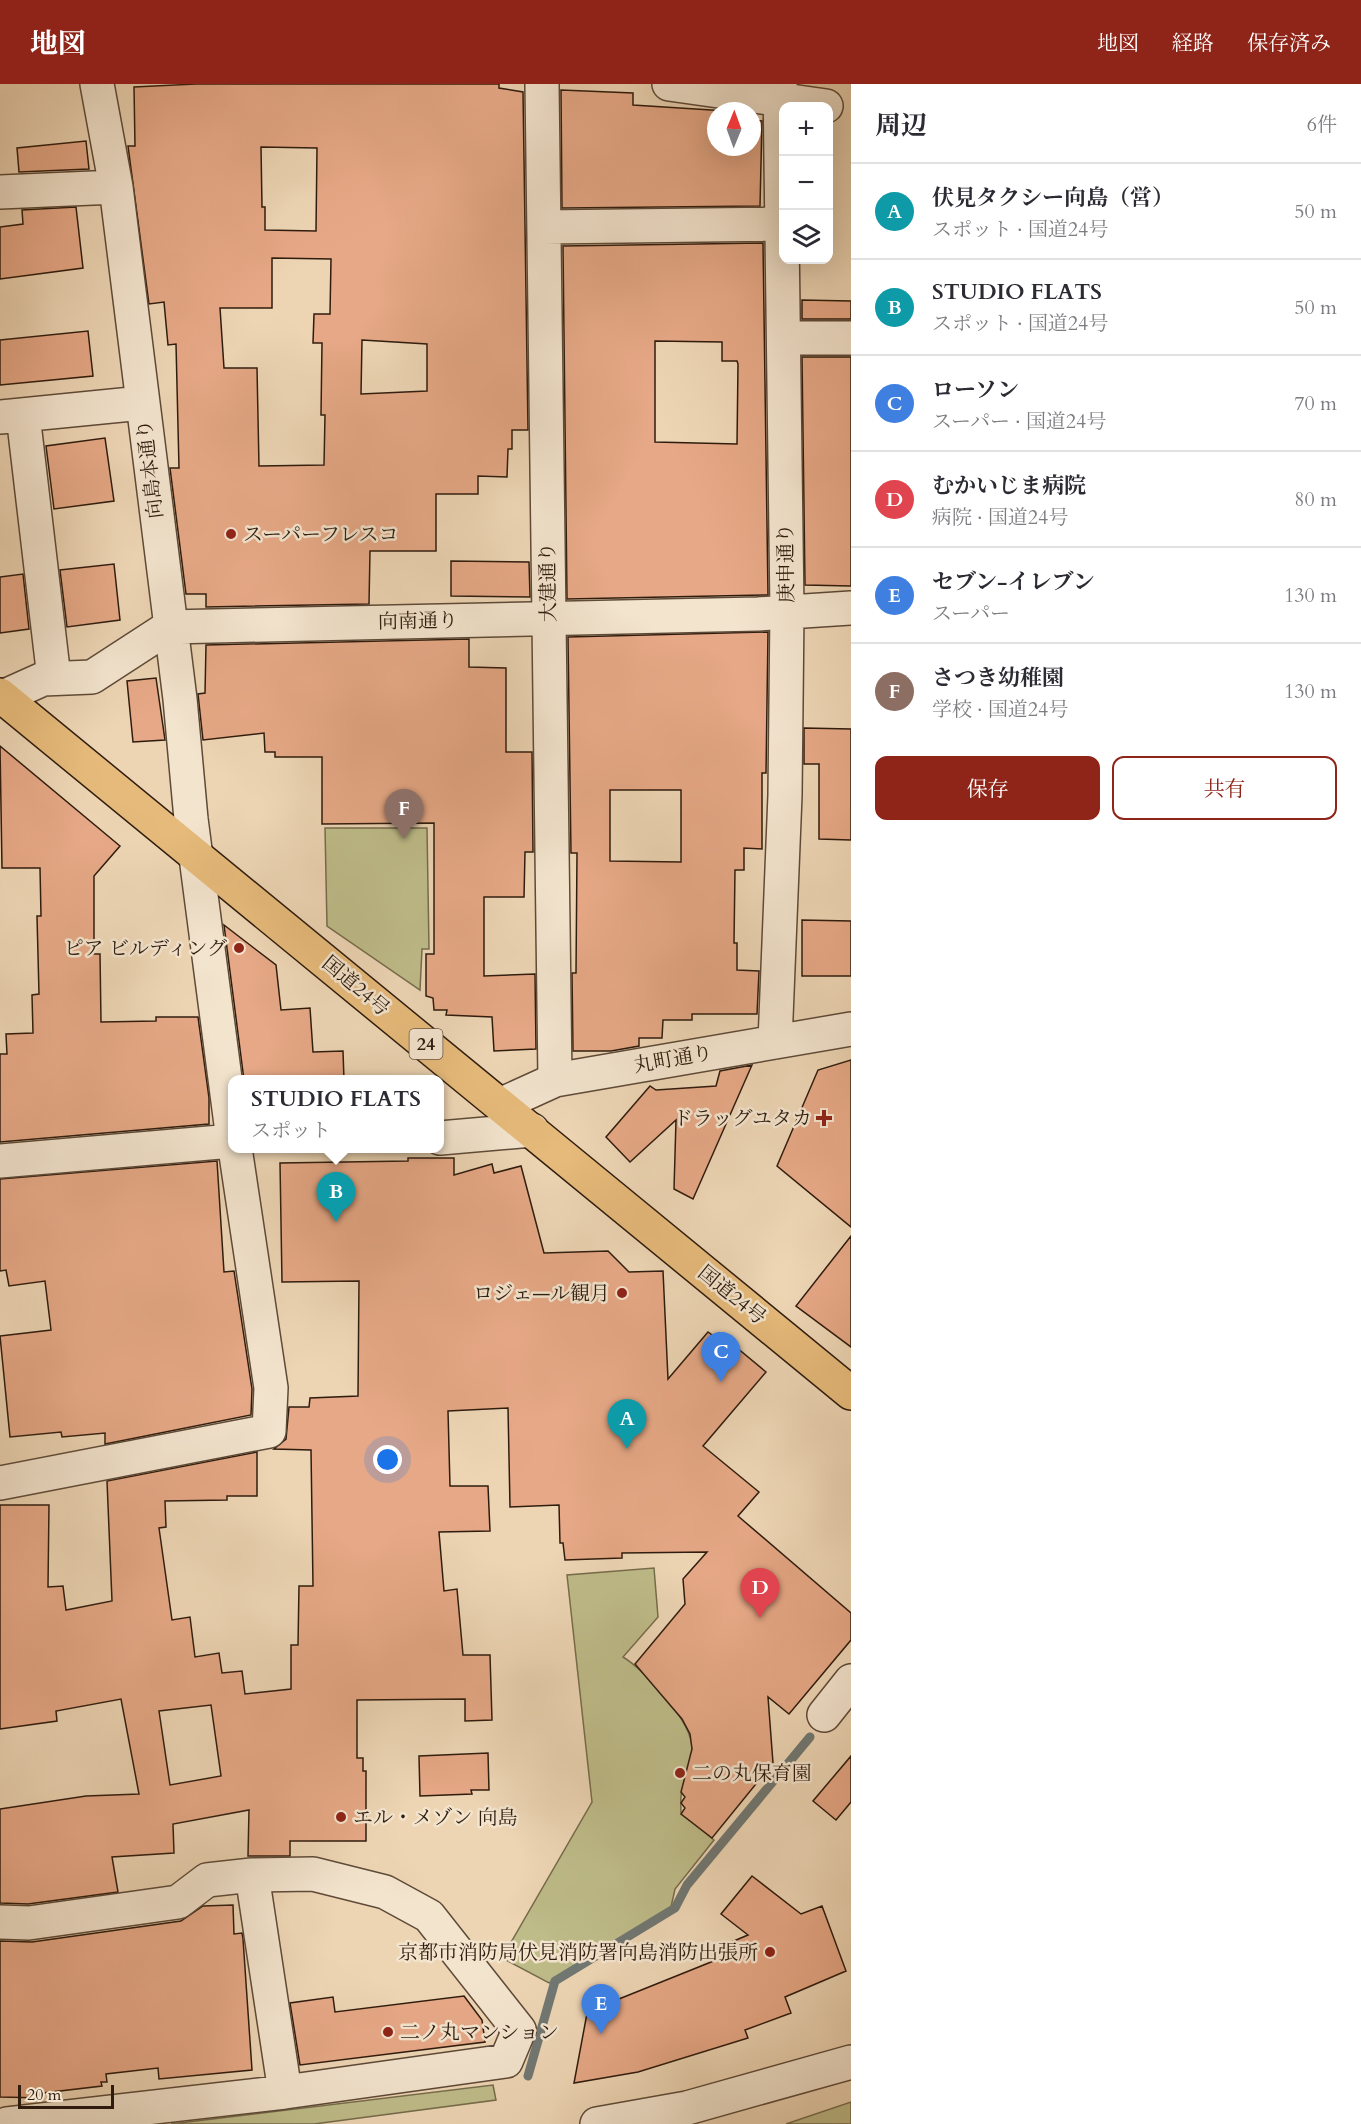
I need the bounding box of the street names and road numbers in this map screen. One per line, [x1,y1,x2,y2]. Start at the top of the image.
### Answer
street label: 向島本通り [131,418,169,520]
street label: 庚申通り [772,523,800,603]
street label: 大建通り [534,542,562,622]
street label: 向南通り [378,607,458,635]
street label: 国道24号 [316,950,396,1022]
road number: 24 [410,1029,442,1059]
street label: 丸町通り [631,1039,715,1079]
street label: 国道24号 [692,1259,772,1331]

